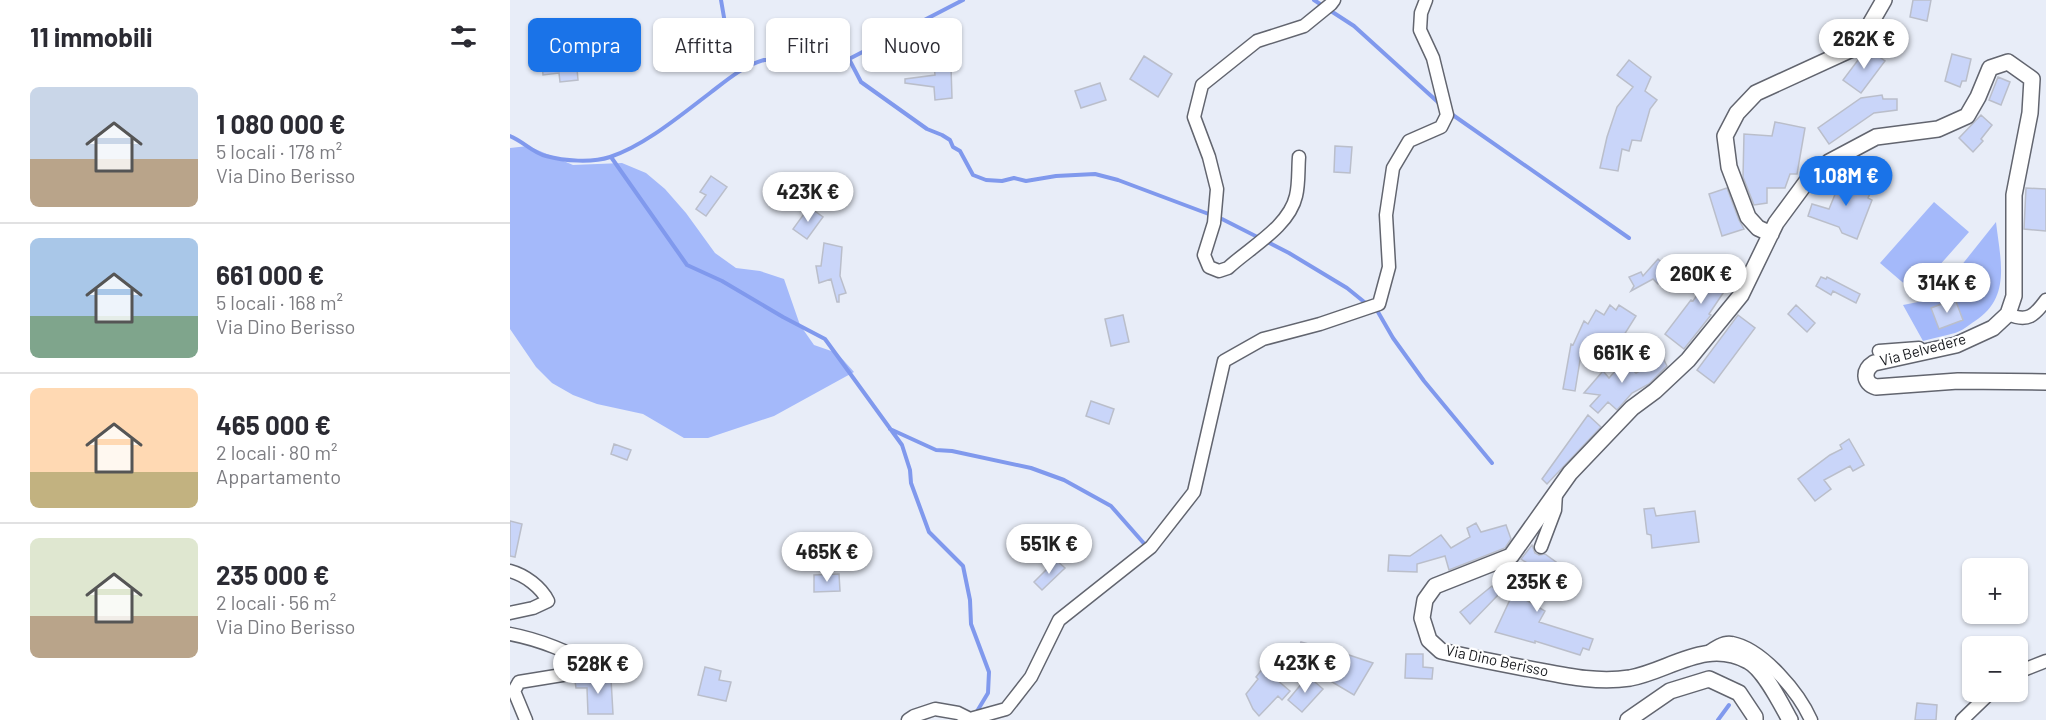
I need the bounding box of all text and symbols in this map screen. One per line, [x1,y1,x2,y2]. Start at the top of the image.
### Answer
chip: Compra [528,18,641,72]
chip: Affitta [653,18,754,72]
chip: Filtri [766,18,850,72]
chip: Nuovo [862,18,962,72]
pin: 262K € [1815,19,1913,70]
icon: filters [447,20,480,53]
text: 11 immobili [30,21,153,52]
text: 262K € [1833,26,1895,50]
text: 1 080 000 € [216,108,345,139]
icon: home [78,111,150,183]
text: 5 locali · 178 m² [216,139,342,163]
pin: 1.08M € [1791,156,1901,207]
text: Via Dino Berisso [216,163,356,187]
text: 1.08M € [1813,163,1879,187]
pin: 423K € [759,172,857,223]
text: 423K € [776,179,840,203]
pin: 260K € [1652,254,1750,305]
text: 661 000 € [216,259,324,290]
text: 260K € [1670,261,1732,285]
icon: home [78,262,150,334]
pin: 314K € [1898,263,1996,314]
text: 314K € [1917,270,1977,294]
text: 5 locali · 168 m² [216,290,343,314]
text: Via Dino Berisso [216,314,356,338]
street label: Via Belvedere [1878,329,1968,369]
pin: 661K € [1573,333,1671,384]
text: 661K € [1593,340,1651,364]
text: 465 000 € [216,409,331,440]
icon: home [78,412,150,484]
text: 2 locali · 80 m² [216,440,338,464]
text: Appartamento [216,464,341,488]
pin: 551K € [1000,524,1098,575]
text: 551K € [1020,531,1078,555]
pin: 465K € [778,532,876,583]
text: 465K € [796,539,858,563]
map controls [1962,558,2028,702]
button: + [1962,558,2028,624]
text: 235 000 € [216,559,330,590]
icon: home [78,562,150,634]
pin: 235K € [1488,562,1586,613]
text: 235K € [1506,569,1568,593]
text: 2 locali · 56 m² [216,590,336,614]
text: Via Dino Berisso [216,614,356,638]
button: − [1962,636,2028,702]
street label: Via Dino Berisso [1444,640,1550,680]
pin: 423K € [1256,643,1354,694]
pin: 528K € [549,644,647,695]
text: 423K € [1273,650,1337,674]
text: 528K € [567,651,629,675]

